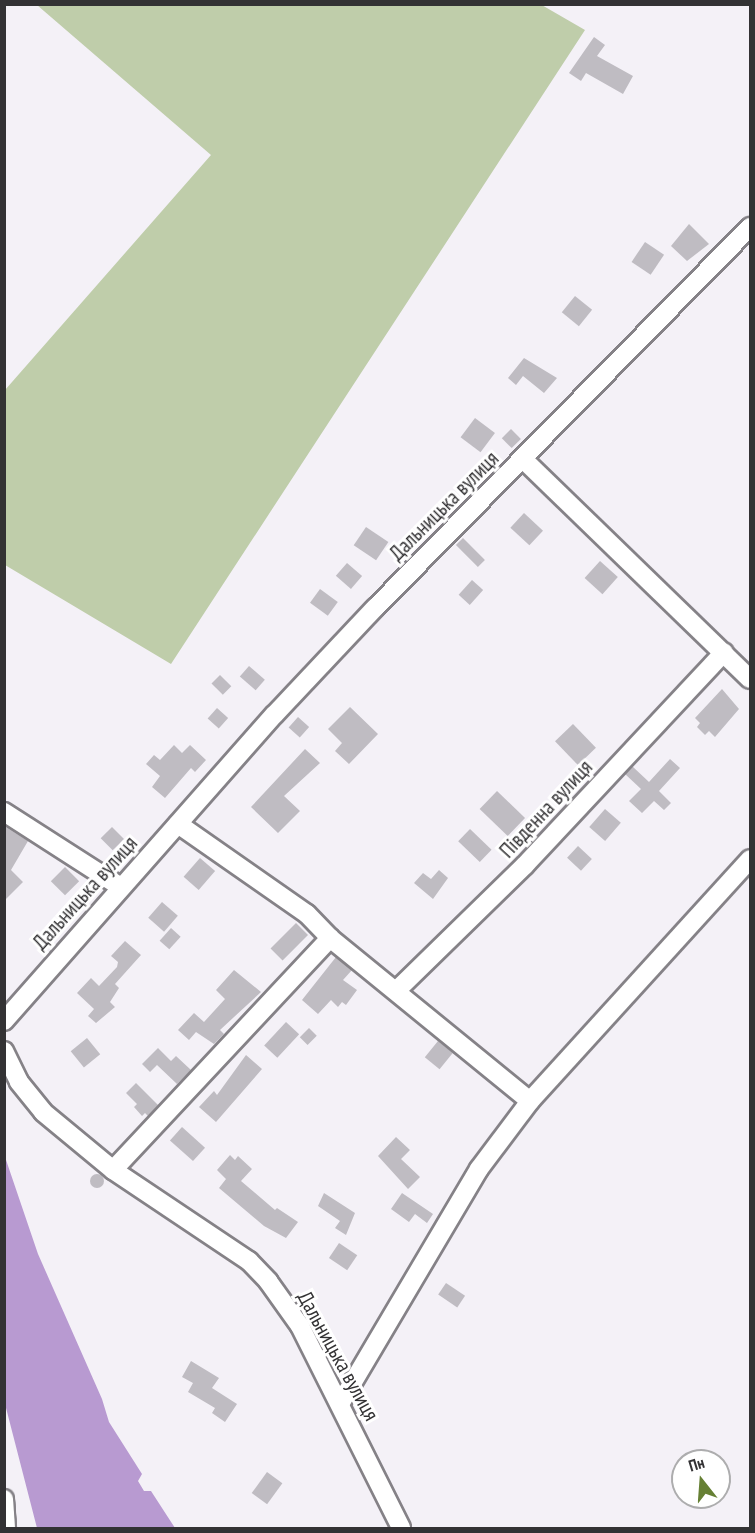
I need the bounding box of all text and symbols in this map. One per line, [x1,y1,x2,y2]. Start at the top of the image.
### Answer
street label: Дальницька вулиця [384,446,504,566]
street label: Південна вулиця [494,755,598,863]
street label: Дальницька вулиця [27,831,143,955]
street label: Дальницька вулиця [292,1287,384,1425]
north arrow [671,1449,731,1509]
text: Пн [686,1452,707,1476]

